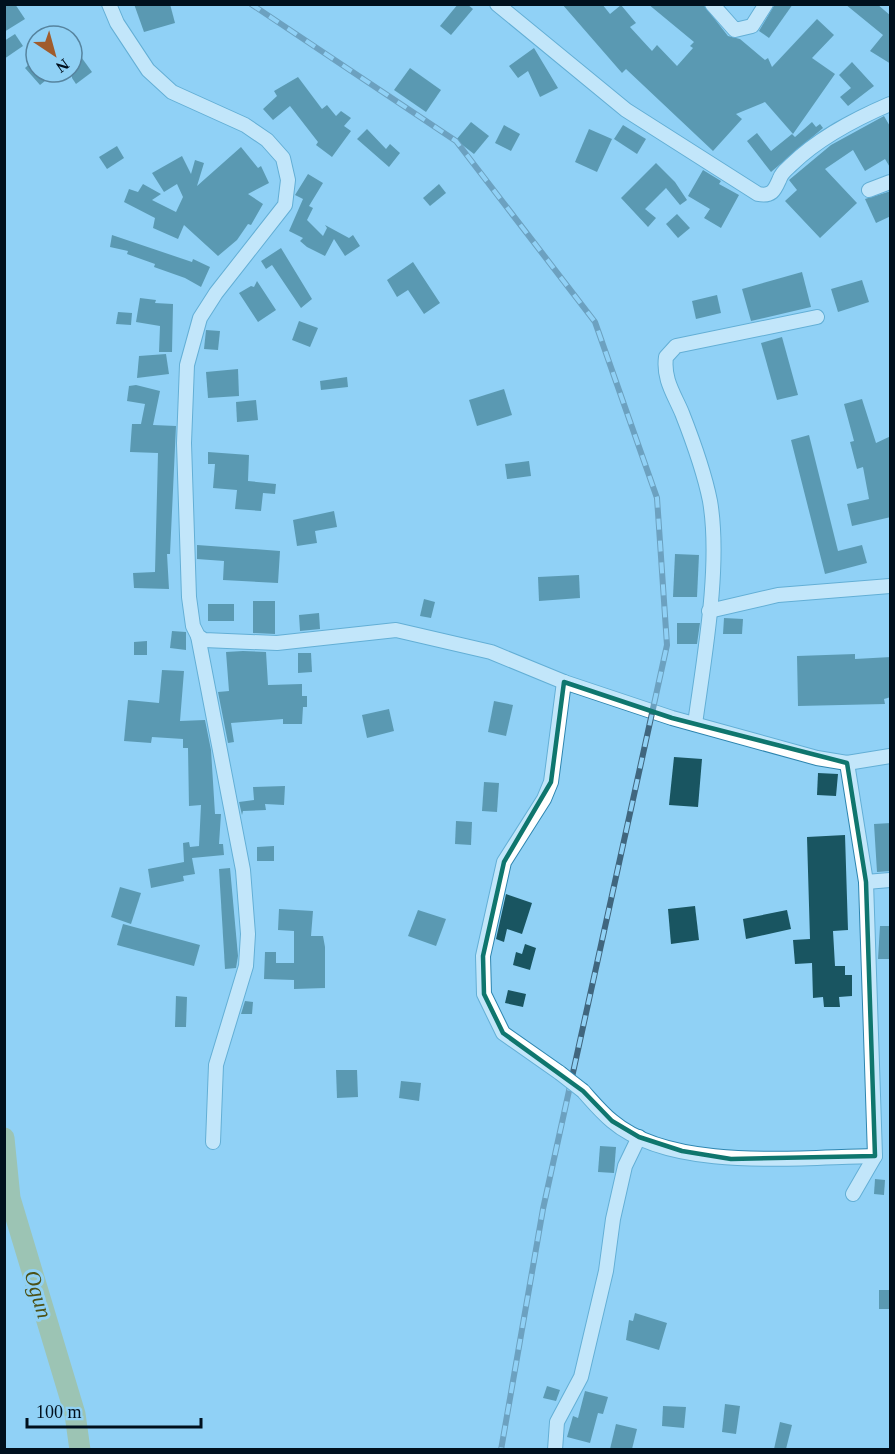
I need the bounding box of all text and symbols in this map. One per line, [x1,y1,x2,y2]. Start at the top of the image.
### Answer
north arrow [24,24,84,84]
text: N [52,55,72,76]
water label: Ogun [19,1267,58,1321]
scale bar [27,1391,201,1429]
text: 100 m [36,1402,82,1422]

